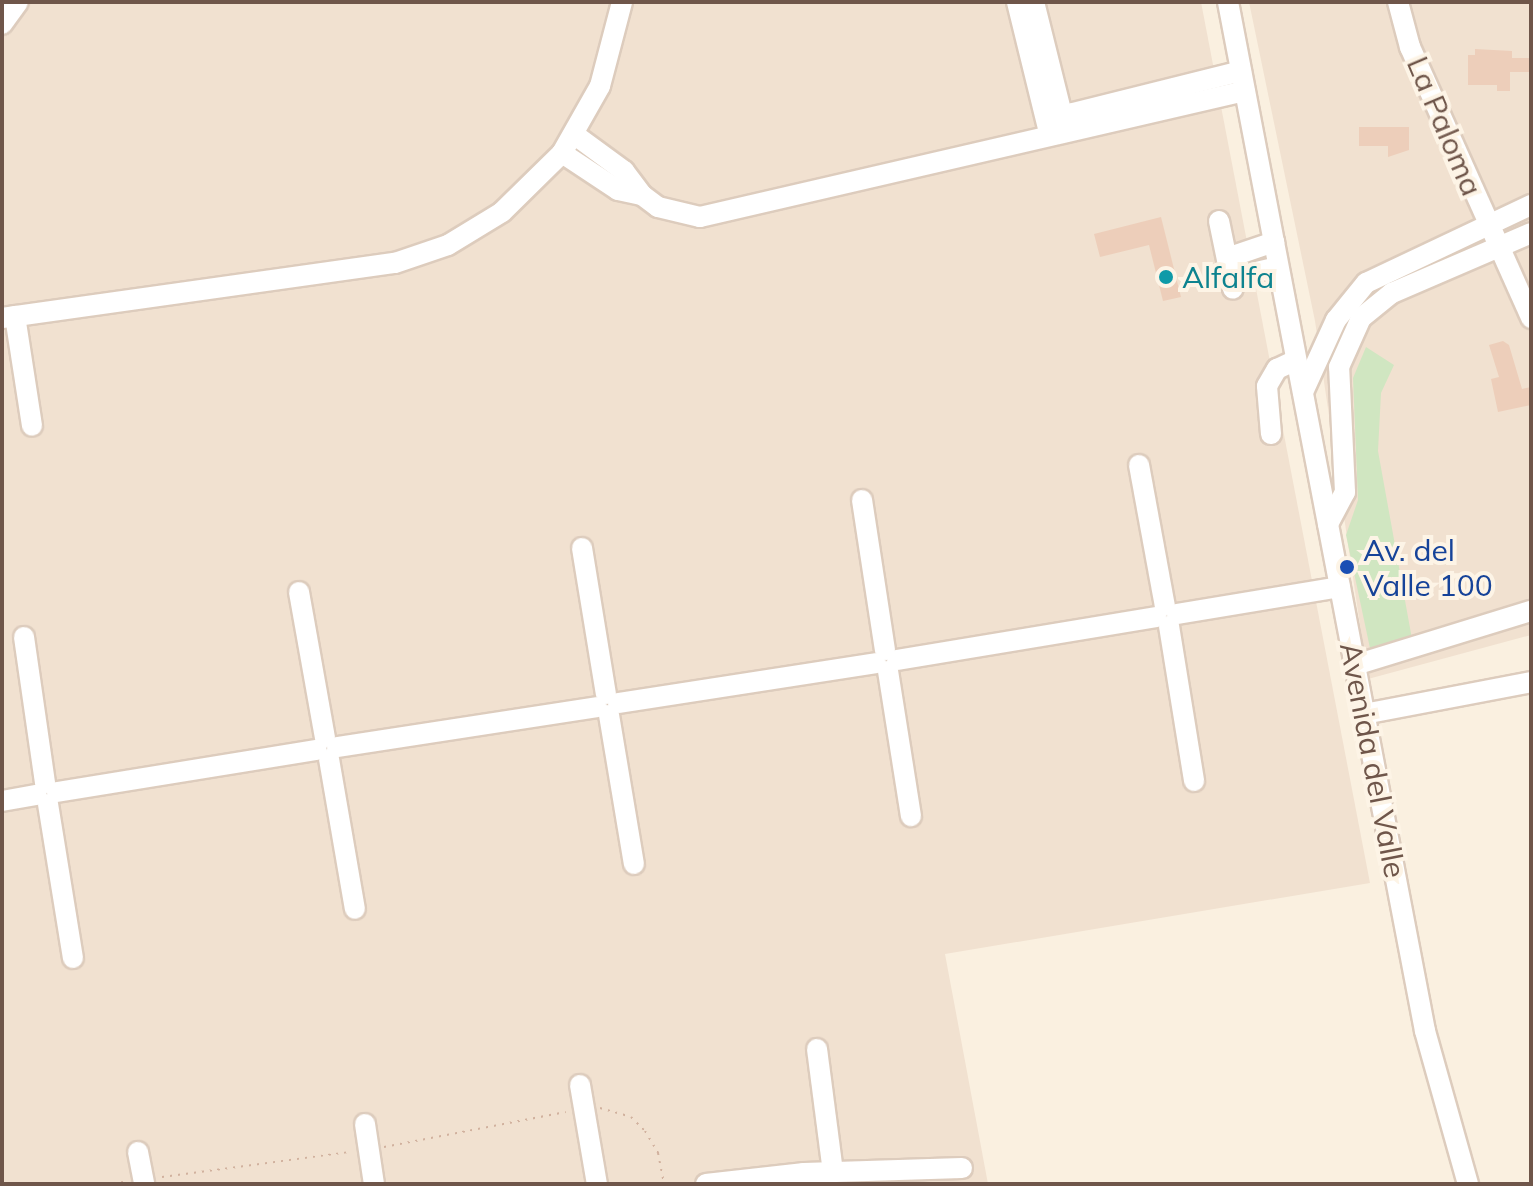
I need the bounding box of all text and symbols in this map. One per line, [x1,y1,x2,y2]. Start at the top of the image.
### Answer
street label: La Paloma [1400,51,1490,201]
place label: Alfalfa [1182,259,1274,295]
marker: Alfalfa [1157,268,1175,286]
place label: Av. del Valle 100 [1363,532,1493,602]
marker: Av. del Valle 100 [1338,558,1356,576]
street label: Avenida del Valle [1333,639,1413,881]

